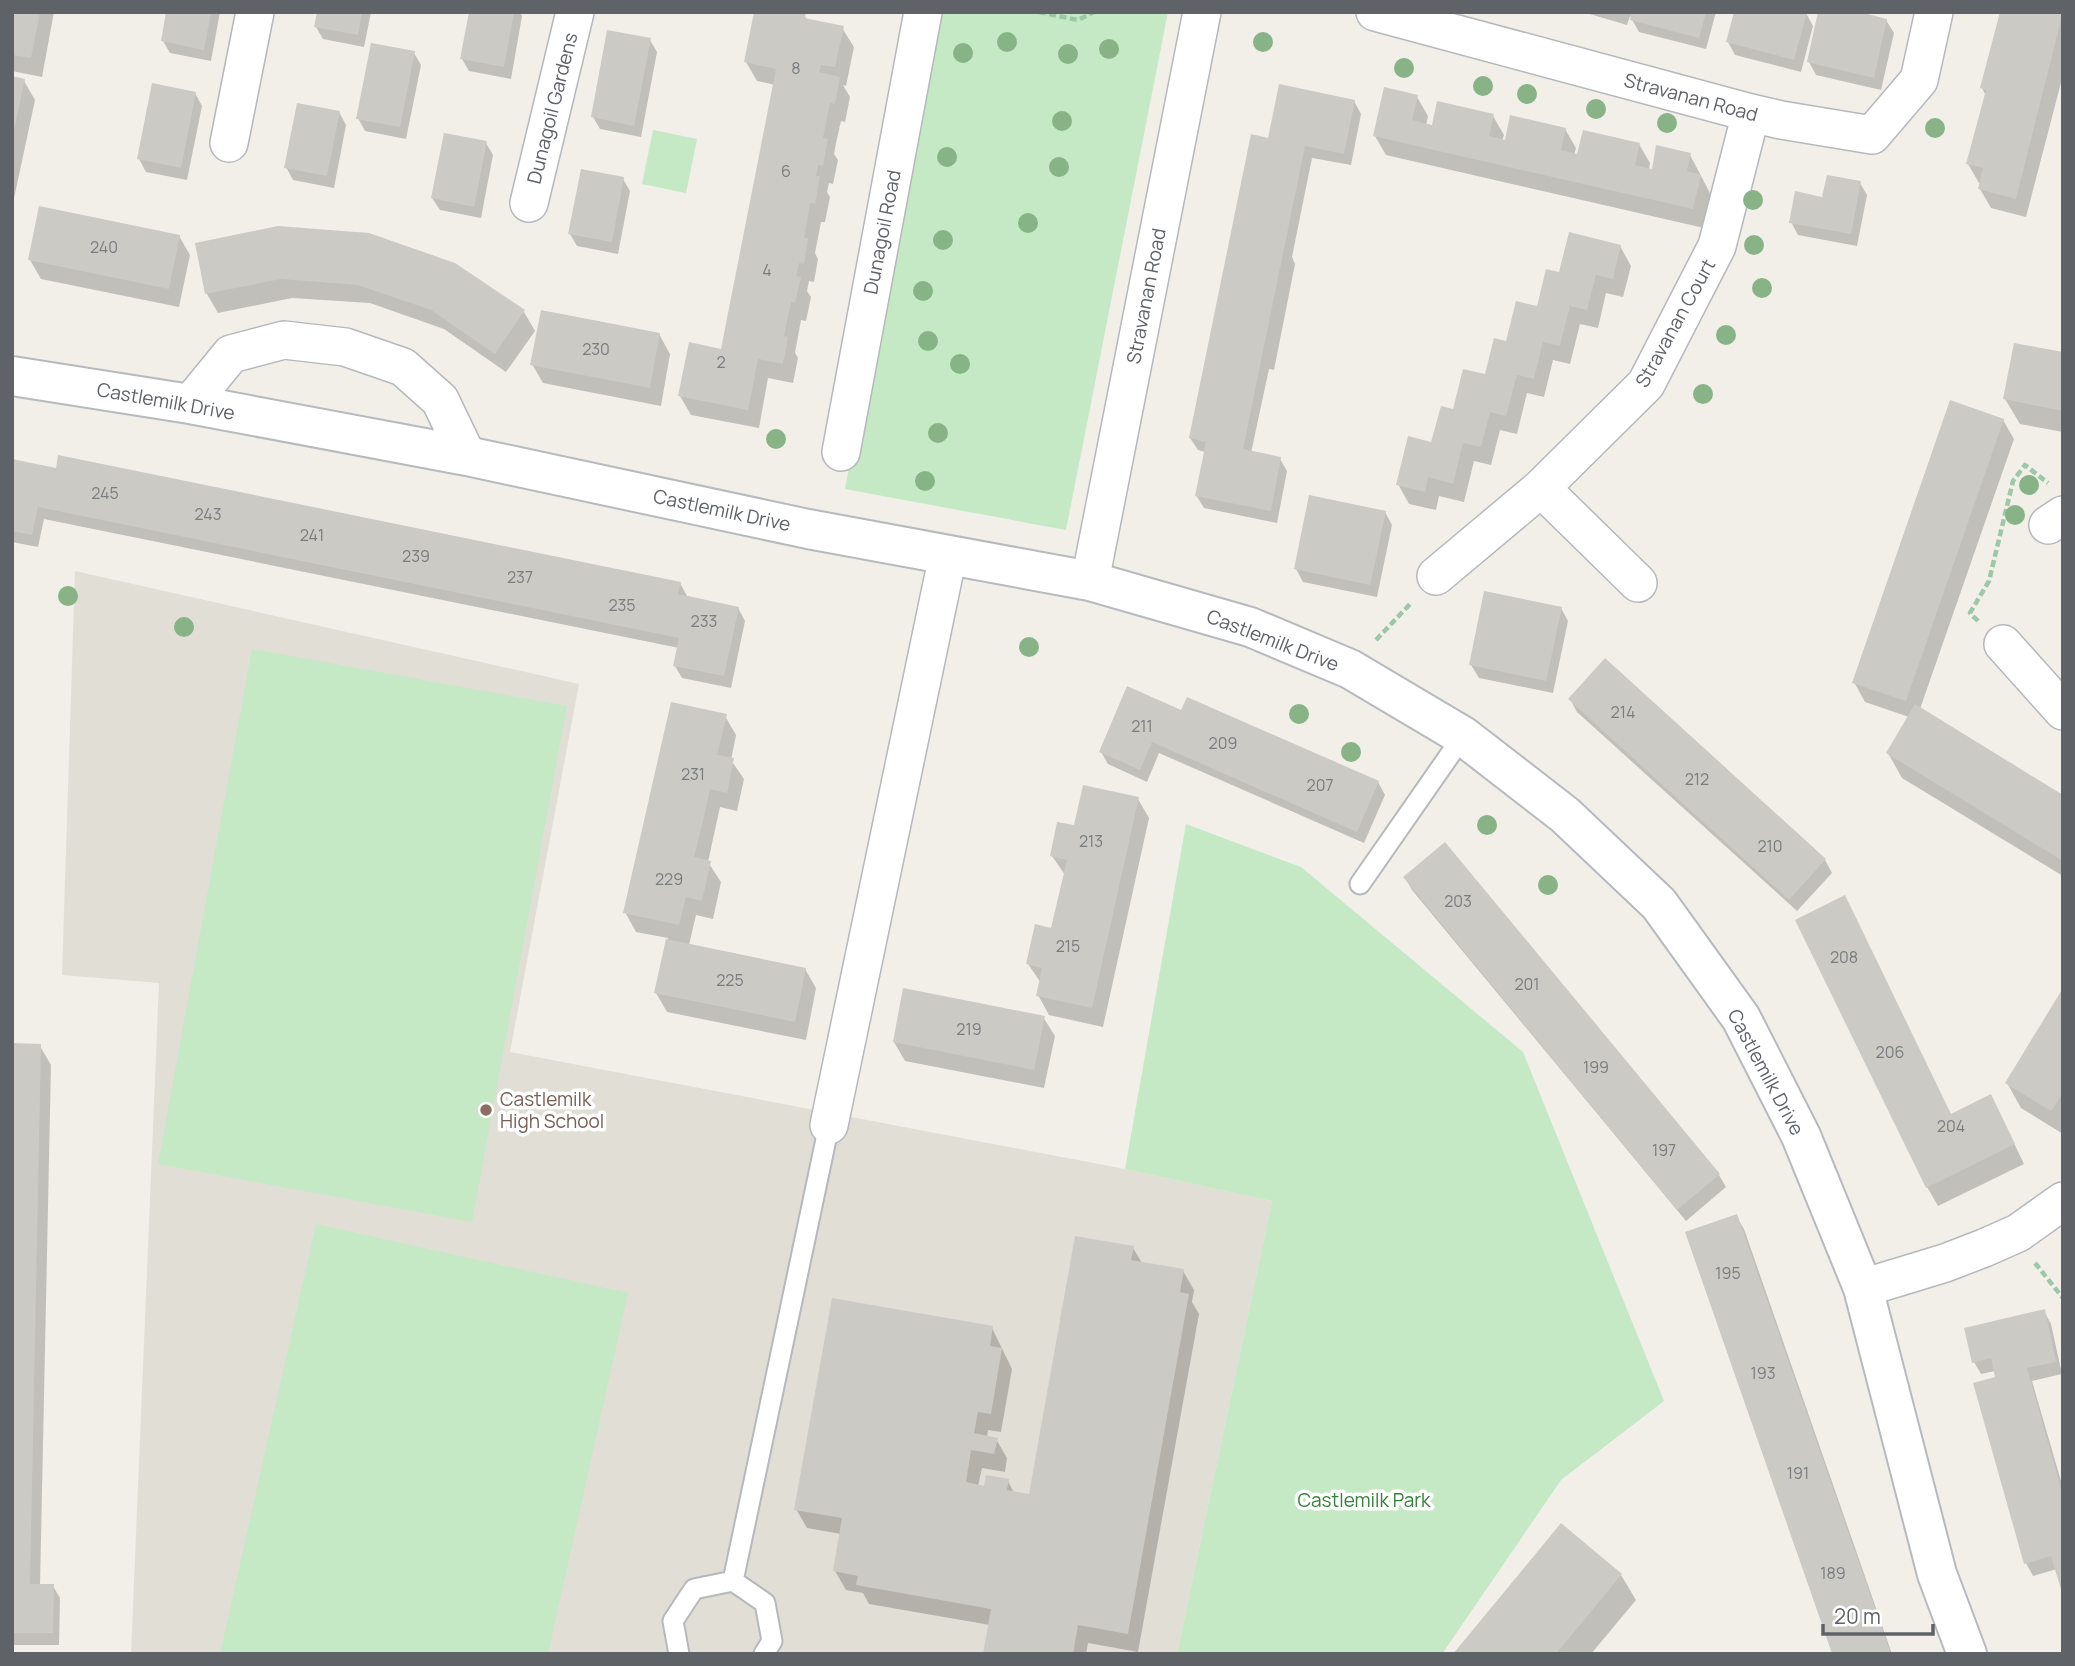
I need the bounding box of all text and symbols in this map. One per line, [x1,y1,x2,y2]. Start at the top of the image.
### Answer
street label: Dunagoil Gardens [521,30,583,186]
house number: 8 [791,57,801,79]
street label: Stravanan Road [1621,67,1761,127]
house number: 6 [781,160,791,182]
street label: Dunagoil Road [857,168,907,296]
street label: Stravanan Road [1120,226,1172,366]
house number: 240 [90,236,118,258]
street label: Stravanan Court [1629,254,1721,392]
house number: 4 [762,259,772,281]
house number: 230 [582,338,610,360]
house number: 2 [716,351,726,373]
street label: Castlemilk Drive [95,376,237,426]
house number: 245 [91,482,119,504]
street label: Castlemilk Drive [651,483,793,537]
house number: 243 [194,503,222,525]
house number: 241 [300,524,324,546]
house number: 239 [402,545,430,567]
house number: 237 [507,566,533,588]
house number: 235 [608,594,636,616]
street label: Castlemilk Drive [1203,603,1343,677]
house number: 233 [691,610,717,632]
house number: 214 [1611,701,1635,723]
house number: 211 [1131,715,1153,737]
house number: 209 [1209,732,1237,754]
house number: 231 [681,763,705,785]
house number: 212 [1685,768,1709,790]
house number: 207 [1307,774,1333,796]
house number: 213 [1079,830,1103,852]
house number: 210 [1757,835,1783,857]
house number: 229 [655,868,683,890]
house number: 203 [1444,890,1472,912]
house number: 215 [1056,935,1080,957]
house number: 208 [1830,946,1858,968]
house number: 225 [716,969,744,991]
house number: 201 [1514,973,1540,995]
street label: Castlemilk Drive [1722,1004,1810,1140]
house number: 219 [956,1018,982,1040]
house number: 206 [1876,1041,1904,1063]
house number: 199 [1583,1056,1609,1078]
place label: Castlemilk High School [500,1086,604,1134]
marker: Castlemilk High School [478,1102,494,1118]
house number: 204 [1937,1115,1965,1137]
house number: 197 [1652,1139,1676,1161]
house number: 195 [1715,1262,1741,1284]
house number: 193 [1750,1362,1776,1384]
house number: 191 [1787,1462,1809,1484]
park label: Castlemilk Park [1297,1487,1431,1513]
house number: 189 [1820,1562,1846,1584]
scale bar [1823,1592,1933,1636]
text: 20 m [1834,1602,1881,1630]

